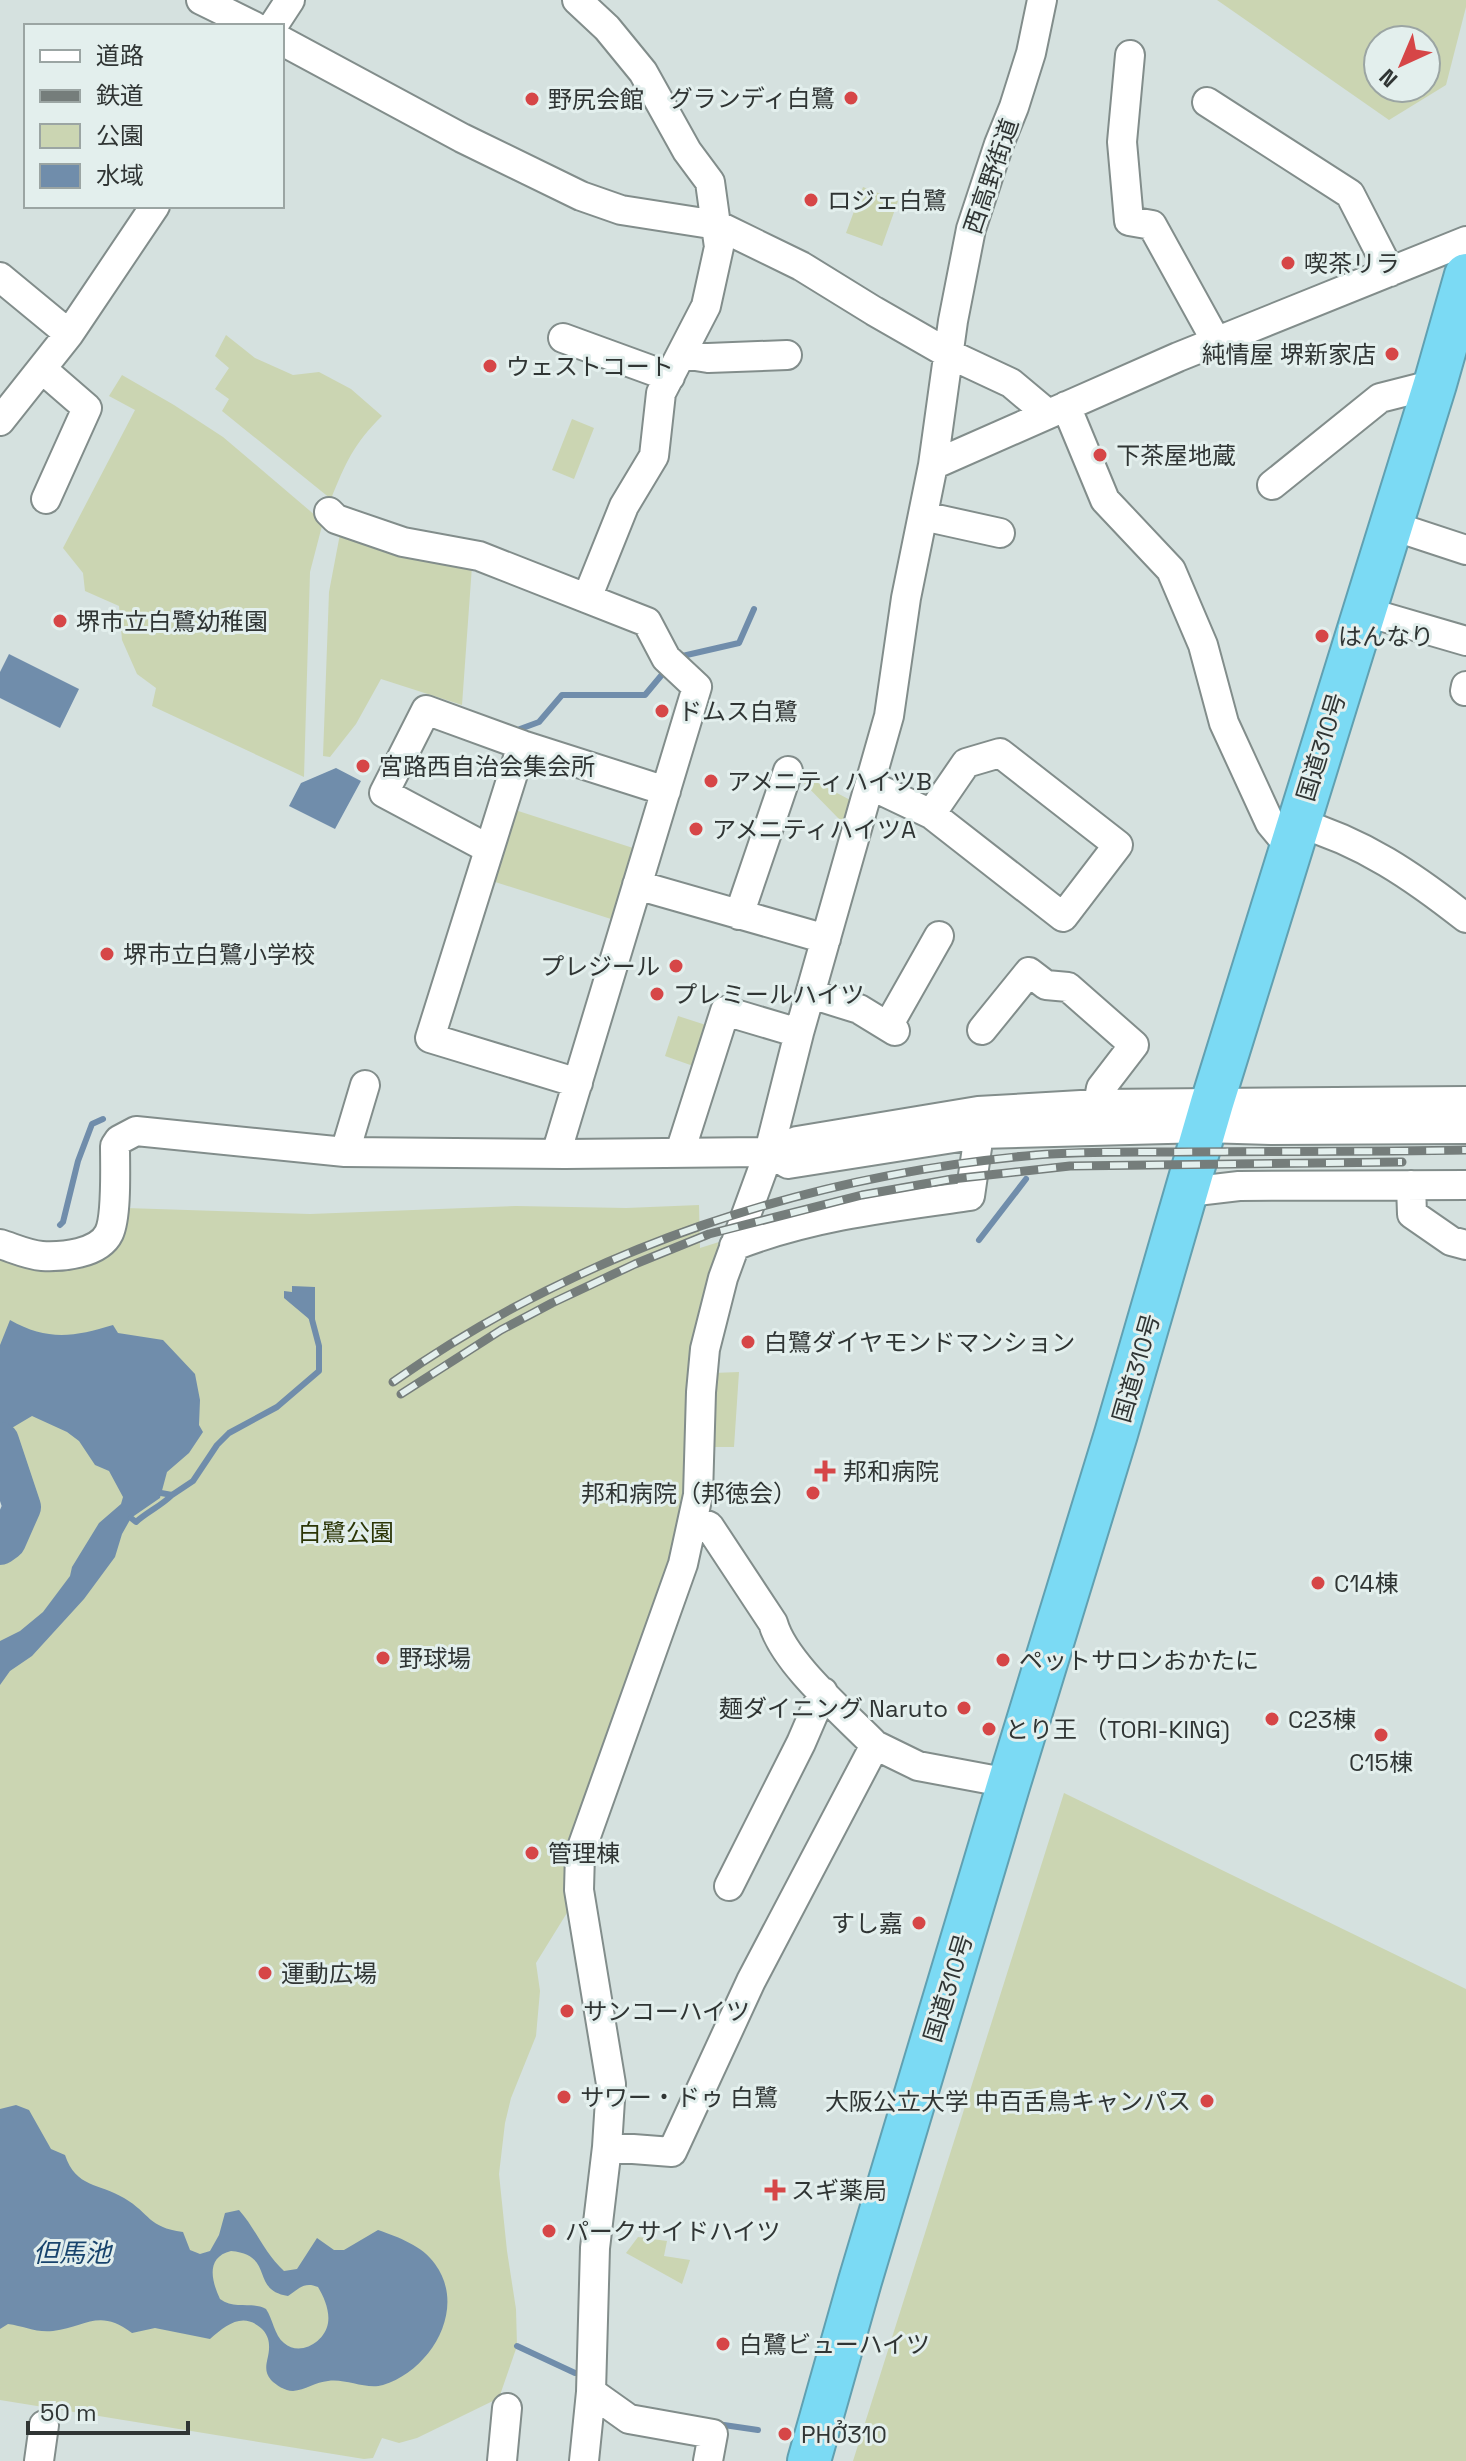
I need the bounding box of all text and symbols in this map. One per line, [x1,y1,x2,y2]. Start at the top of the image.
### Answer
legend [24,24,284,208]
north arrow [1362,24,1442,104]
text: 道路 [96,40,144,71]
text: N [1373,63,1403,94]
text: 鉄道 [96,80,144,111]
place label: グランディ白鷺 [669,83,835,114]
place label: 野尻会館 [548,84,644,115]
marker: グランディ白鷺 [842,89,860,107]
marker: 野尻会館 [523,90,541,108]
street label: 西高野街道 [957,114,1025,238]
text: 公園 [96,120,144,151]
text: 水域 [96,160,144,191]
place label: ロジェ白鷺 [827,185,947,216]
marker: ロジェ白鷺 [802,191,820,209]
place label: 喫茶リラ [1304,248,1400,279]
marker: 喫茶リラ [1279,254,1297,272]
place label: 純情屋 堺新家店 [1202,339,1376,370]
marker: 純情屋 堺新家店 [1383,345,1401,363]
place label: ウェストコート [506,351,674,382]
marker: ウェストコート [481,357,499,375]
place label: 下茶屋地蔵 [1116,440,1236,471]
marker: 下茶屋地蔵 [1091,446,1109,464]
place label: 堺市立白鷺幼稚園 [76,606,268,637]
marker: 堺市立白鷺幼稚園 [51,612,69,630]
place label: はんなり [1338,621,1434,652]
marker: はんなり [1313,627,1331,645]
street label: 国道310号 [1290,689,1352,805]
place label: ドムス白鷺 [678,696,798,727]
marker: ドムス白鷺 [653,702,671,720]
place label: 宮路西自治会集会所 [379,751,595,782]
marker: 宮路西自治会集会所 [354,757,372,775]
place label: アメニティハイツB [727,766,932,797]
marker: アメニティハイツB [702,772,720,790]
place label: アメニティハイツA [712,814,916,845]
marker: アメニティハイツA [687,820,705,838]
place label: 堺市立白鷺小学校 [123,939,315,970]
marker: 堺市立白鷺小学校 [98,945,116,963]
place label: プレジール [540,951,660,982]
marker: プレジール [667,957,685,975]
place label: プレミールハイツ [673,979,865,1010]
marker: プレミールハイツ [648,985,666,1003]
street label: 国道310号 [1106,1310,1166,1426]
place label: 白鷺ダイヤモンドマンション [764,1327,1075,1358]
marker: 白鷺ダイヤモンドマンション [739,1333,757,1351]
place label: 邦和病院 [843,1456,939,1487]
marker: 邦和病院 [814,1460,836,1482]
place label: 邦和病院（邦徳会） [581,1478,797,1509]
marker: 邦和病院（邦徳会） [804,1484,822,1502]
park label: 白鷺公園 [298,1517,394,1548]
place label: C14棟 [1334,1568,1398,1599]
marker: C14棟 [1309,1574,1327,1592]
place label: 野球場 [399,1643,471,1674]
place label: ペットサロンおかたに [1019,1645,1259,1676]
marker: 野球場 [374,1649,392,1667]
marker: ペットサロンおかたに [994,1651,1012,1669]
place label: 麺ダイニング Naruto [719,1693,948,1724]
marker: 麺ダイニング Naruto [955,1699,973,1717]
place label: C23棟 [1288,1704,1356,1735]
marker: C23棟 [1263,1710,1281,1728]
place label: とり王 （TORI-KING) [1005,1714,1230,1745]
marker: とり王 （TORI-KING) [980,1720,998,1738]
marker: C15棟 [1372,1726,1390,1744]
place label: C15棟 [1349,1747,1413,1778]
place label: 管理棟 [548,1838,620,1869]
marker: 管理棟 [523,1844,541,1862]
place label: すし嘉 [831,1908,903,1939]
marker: すし嘉 [910,1914,928,1932]
street label: 国道310号 [917,1930,979,2046]
place label: 運動広場 [281,1958,377,1989]
marker: 運動広場 [256,1964,274,1982]
place label: サンコーハイツ [583,1996,750,2027]
marker: サンコーハイツ [558,2002,576,2020]
place label: サワー・ドゥ 白鷺 [580,2082,778,2113]
place label: 大阪公立大学 中百舌鳥キャンパス [825,2086,1191,2117]
marker: サワー・ドゥ 白鷺 [555,2088,573,2106]
marker: 大阪公立大学 中百舌鳥キャンパス [1198,2092,1216,2110]
place label: スギ薬局 [791,2175,887,2206]
marker: スギ薬局 [766,2181,784,2199]
place label: パークサイドハイツ [565,2216,781,2247]
marker: パークサイドハイツ [540,2222,558,2240]
water label: 但馬池 [33,2236,114,2270]
place label: 白鷺ビューハイツ [739,2329,930,2360]
marker: 白鷺ビューハイツ [714,2335,732,2353]
scale bar [28,2385,188,2435]
text: 50 m [40,2397,97,2428]
place label: PHỞ310 [801,2419,887,2450]
marker: PHỞ310 [776,2425,794,2443]

